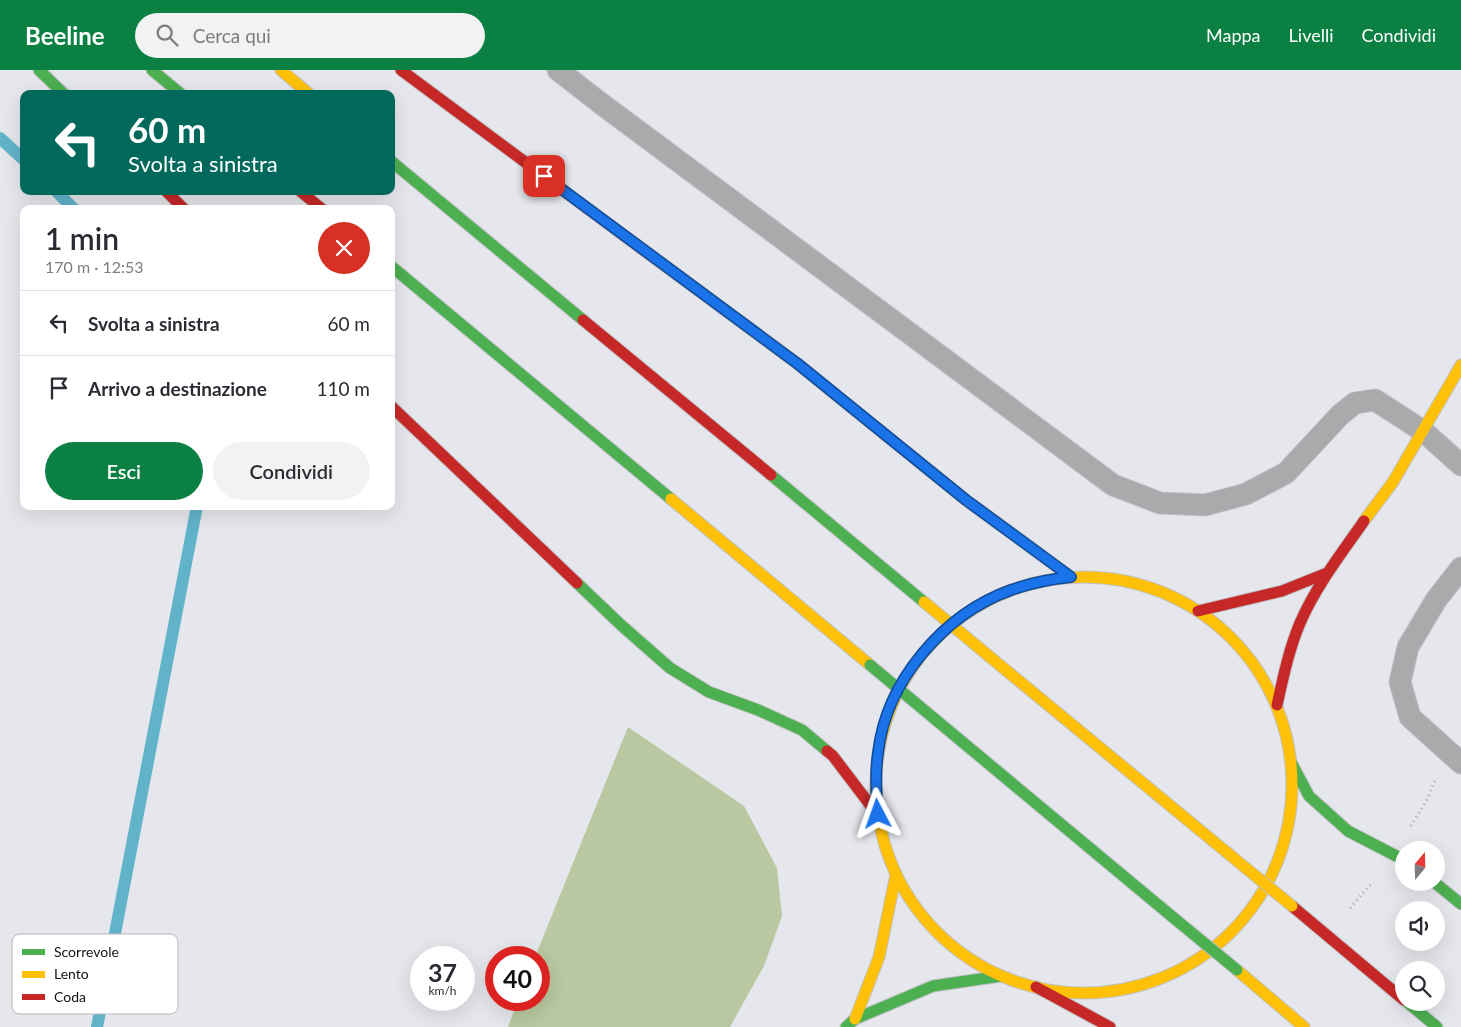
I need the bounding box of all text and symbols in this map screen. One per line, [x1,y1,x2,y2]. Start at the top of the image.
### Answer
search box [135,13,485,58]
text: Beeline [25,21,105,50]
icon: search [153,21,181,49]
text: Cerca qui [193,24,271,47]
text: Mappa [1206,24,1261,46]
text: Livelli [1289,24,1333,46]
text: Condividi [1361,24,1436,46]
text: 60 m [128,108,206,150]
icon: left [45,110,110,175]
text: Svolta a sinistra [128,150,278,177]
pin [523,155,565,197]
icon: arrive [530,162,558,190]
text: 1 min [45,220,119,256]
button: close [318,222,370,274]
text: 170 m · 12:53 [45,257,144,276]
icon: left [45,309,73,337]
text: Svolta a sinistra [88,312,220,335]
text: 60 m [327,312,370,335]
icon: arrive [45,374,73,402]
text: Arrivo a destinazione [88,377,267,400]
text: 110 m [316,377,370,400]
button: Esci [45,442,203,500]
button: Condividi [213,442,370,500]
position arrow [851,787,903,839]
north arrow [1395,841,1445,891]
map controls [1395,841,1445,1011]
button: sound [1395,901,1445,951]
legend [12,934,178,1014]
text: Scorrevole [54,943,119,960]
speed limit sign: 40 [485,946,550,1011]
text: 37 [428,957,457,987]
button: search [1395,961,1445,1011]
text: Lento [54,965,89,982]
text: km/h [428,983,457,998]
text: Coda [54,988,86,1005]

